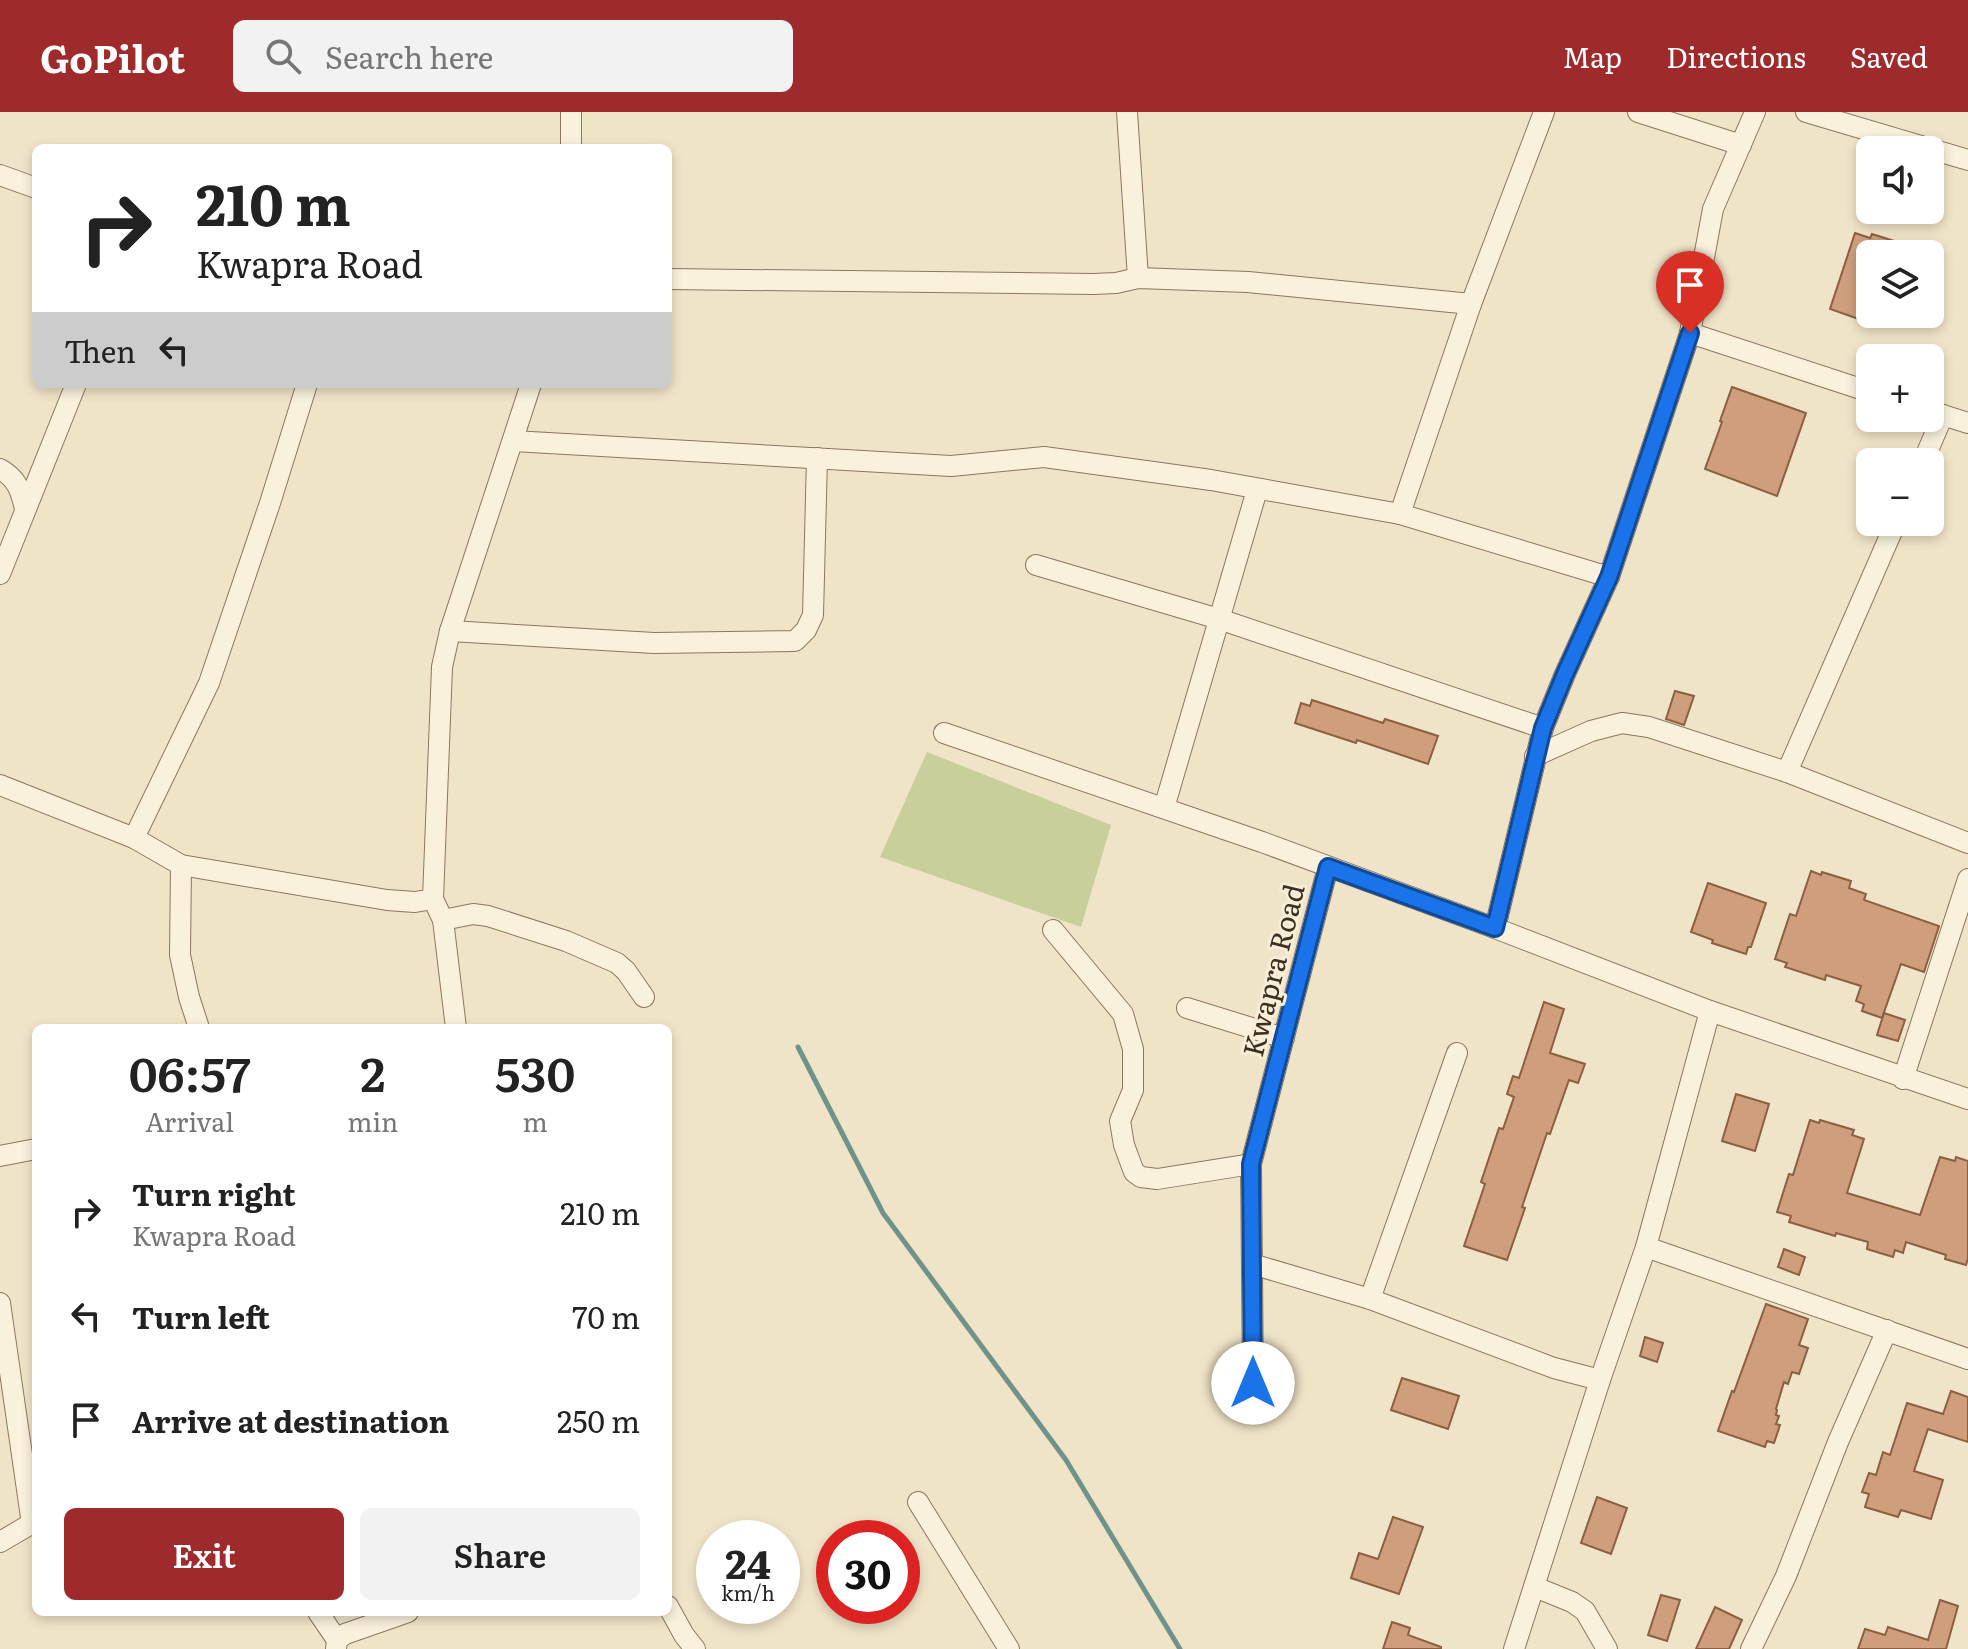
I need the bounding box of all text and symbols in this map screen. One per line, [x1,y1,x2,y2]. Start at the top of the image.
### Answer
search box [233,20,793,92]
text: GoPilot [40,28,185,85]
icon: search [261,34,305,78]
text: Search here [325,34,493,78]
text: Map [1563,35,1622,77]
text: Directions [1666,35,1806,77]
text: Saved [1850,35,1928,77]
map controls [1856,136,1944,536]
button: sound [1856,136,1944,224]
text: 210 m [196,160,351,243]
icon: right [64,176,168,280]
text: Kwapra Road [196,236,423,289]
button: layers [1856,240,1944,328]
pin [1656,251,1724,333]
icon: arrive [1668,263,1712,307]
text: Then [64,328,136,372]
icon: left [152,328,196,372]
button: + [1856,344,1944,432]
button: − [1856,448,1944,536]
street label: Kwapra Road [1230,879,1314,1061]
text: 06:57 [129,1036,251,1107]
text: 2 [360,1036,385,1107]
text: 530 [495,1036,575,1107]
text: Arrival [145,1101,234,1140]
text: min [347,1101,398,1140]
text: m [523,1101,548,1140]
text: Turn right [132,1171,296,1215]
icon: right [64,1190,108,1234]
text: 210 m [560,1190,640,1234]
text: Kwapra Road [132,1215,296,1254]
icon: left [64,1294,108,1338]
text: Turn left [132,1294,270,1338]
text: 70 m [572,1294,640,1338]
position arrow [1211,1341,1295,1425]
icon: arrive [64,1398,108,1442]
text: Arrive at destination [132,1398,449,1442]
text: 250 m [557,1398,640,1442]
button: Exit [64,1508,344,1600]
button: Share [360,1508,640,1600]
speed limit sign: 30 [816,1520,920,1624]
text: 24 [725,1532,771,1591]
text: km/h [721,1577,775,1607]

